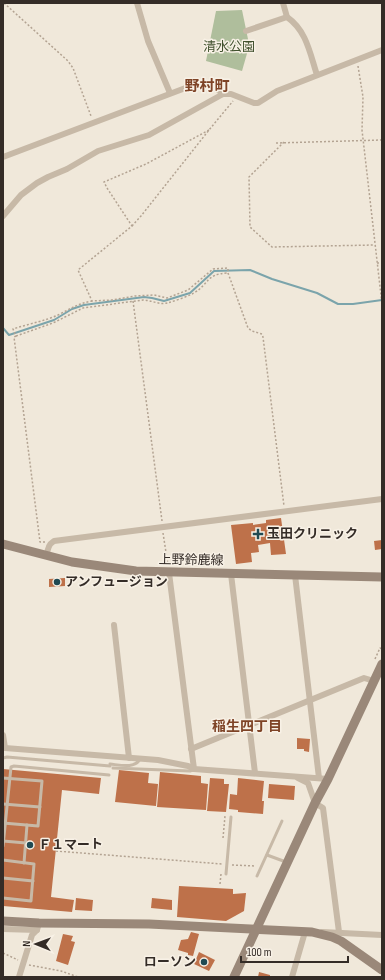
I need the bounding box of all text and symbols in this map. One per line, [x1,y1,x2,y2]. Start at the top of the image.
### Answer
park label: 清水公園 [203,39,255,55]
district label: 野村町 [184,77,230,96]
place label: 玉田クリニック [267,526,358,542]
marker: 玉田クリニック [252,528,264,540]
street label: 上野鈴鹿線 [158,551,224,569]
place label: アンフュージョン [65,574,168,590]
marker: アンフュージョン [52,577,62,587]
district label: 稲生四丁目 [212,718,282,735]
place label: Ｆ１マート [38,837,103,853]
marker: Ｆ１マート [25,840,35,850]
north arrow [16,924,56,964]
scale bar [241,938,348,964]
text: N [20,941,33,947]
text: 100 m [247,945,272,960]
place label: ローソン [144,954,196,970]
marker: ローソン [199,957,209,967]

